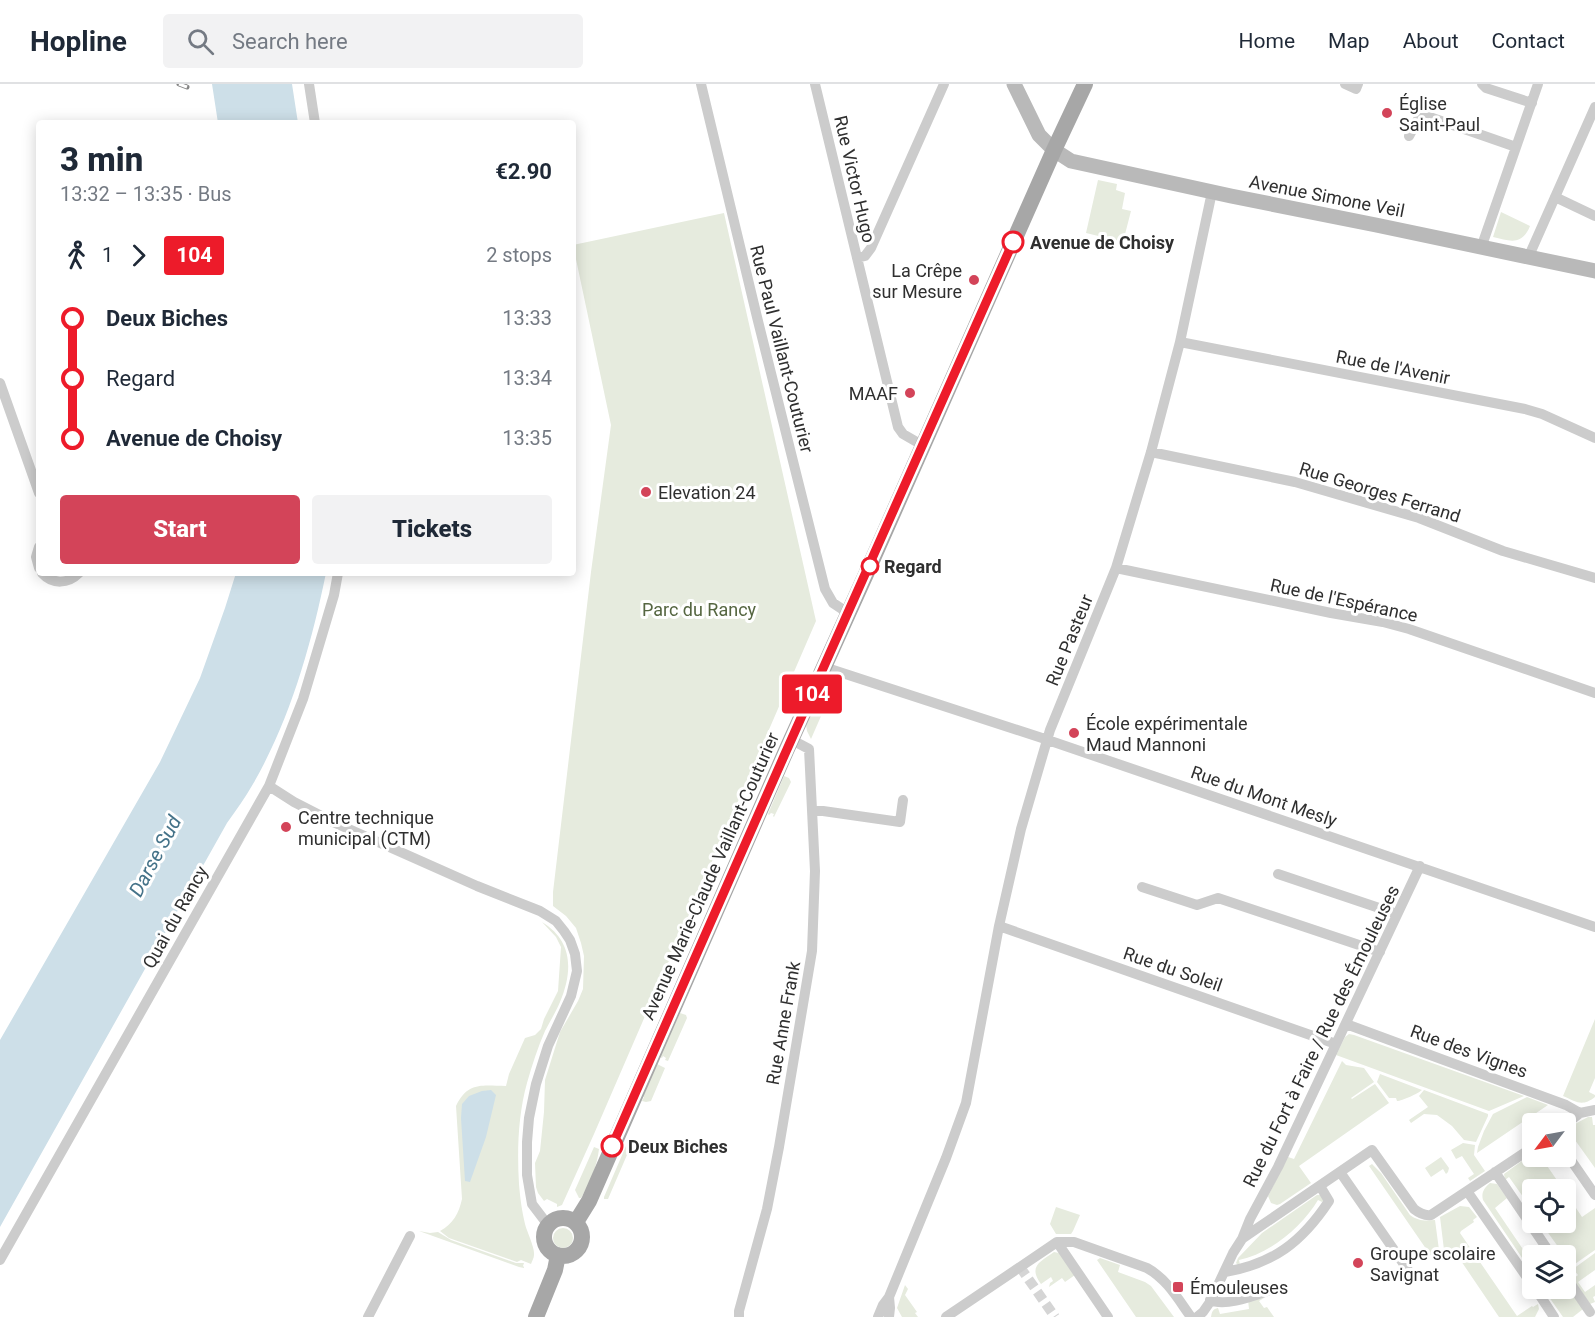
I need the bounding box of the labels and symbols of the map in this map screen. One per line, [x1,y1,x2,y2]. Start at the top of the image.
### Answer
place label: Église Saint-Paul [1399,93,1480,135]
marker: Église Saint-Paul [1380,106,1394,120]
street label: Rue Victor Hugo [830,113,880,245]
street label: Avenue Simone Veil [1248,171,1406,221]
marker: Avenue de Choisy [1002,231,1024,253]
place label: Avenue de Choisy [1030,232,1175,253]
street label: Rue Paul Vaillant-Couturier [746,243,818,455]
place label: La Crêpe sur Mesure [872,260,962,302]
marker: La Crêpe sur Mesure [967,273,981,287]
street label: Rue de l'Avenir [1334,346,1452,388]
place label: MAAF [849,383,898,404]
marker: MAAF [903,386,917,400]
street label: Rue Georges Ferrand [1297,457,1463,527]
place label: Elevation 24 [658,482,756,503]
marker: Elevation 24 [639,485,653,499]
place label: Regard [884,556,942,577]
marker: Regard [861,557,879,575]
street label: Rue de l'Espérance [1268,574,1420,626]
street label: Rue Pasteur [1041,591,1097,689]
park label: Parc du Rancy [642,599,757,620]
line badge: 104 [778,674,846,714]
place label: École expérimentale Maud Mannoni [1086,713,1248,755]
marker: École expérimentale Maud Mannoni [1067,726,1081,740]
street label: Avenue Marie-Claude Vaillant-Couturier [637,729,783,1023]
street label: Rue du Mont Mesly [1188,761,1340,831]
place label: Centre technique municipal (CTM) [298,807,434,850]
water label: Darse Sud [124,810,187,901]
marker: Centre technique municipal (CTM) [279,820,293,834]
street label: Quai du Rancy [138,862,212,972]
street label: Rue du Fort à Faire / Rue des Émouleuses [1239,882,1403,1190]
street label: Rue du Soleil [1121,942,1225,996]
street label: Rue Anne Frank [762,959,804,1086]
street label: Rue des Vignes [1408,1020,1530,1082]
north arrow [1522,1113,1576,1167]
marker: Deux Biches [601,1135,623,1157]
place label: Deux Biches [628,1136,728,1157]
place label: Groupe scolaire Savignat [1370,1243,1496,1285]
marker: Groupe scolaire Savignat [1351,1256,1365,1270]
place label: Émouleuses [1190,1277,1288,1298]
marker: Émouleuses [1171,1280,1185,1294]

